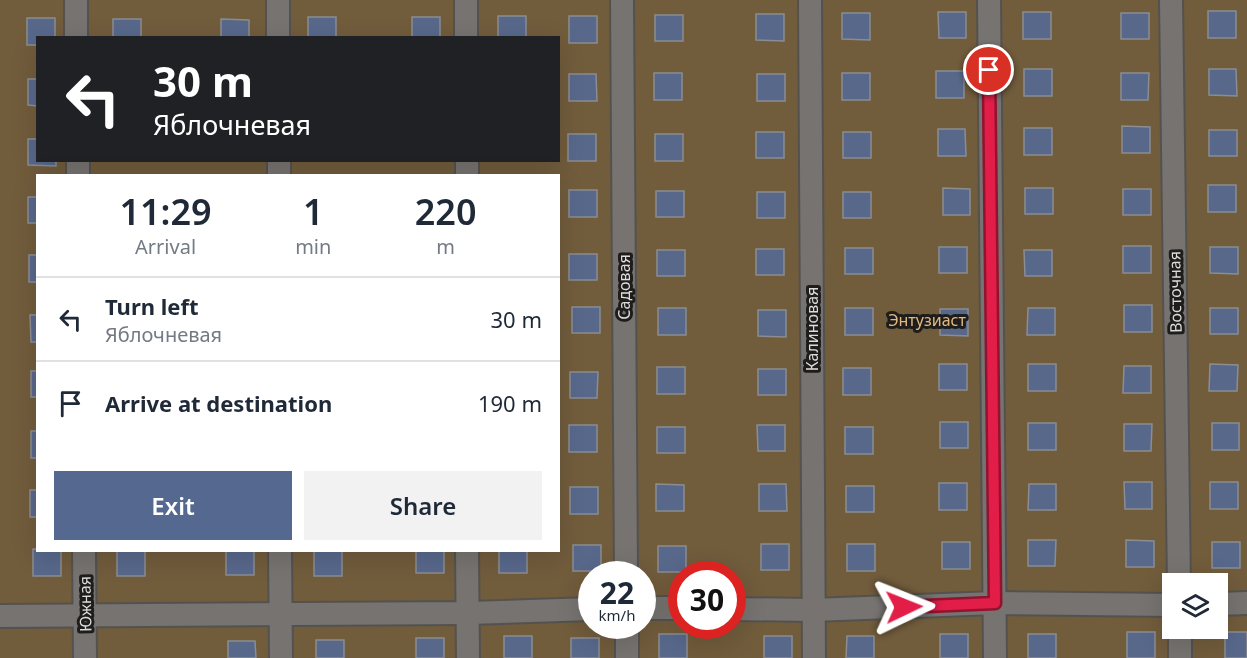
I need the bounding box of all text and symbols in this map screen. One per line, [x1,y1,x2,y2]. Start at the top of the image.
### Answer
pin [963,44,1014,95]
text: 30 m [153,52,253,109]
icon: arrive [972,53,1005,86]
icon: left [54,60,132,138]
text: Яблочневая [153,106,311,143]
text: 11:29 [119,187,212,236]
text: 1 [303,187,324,236]
text: 220 [415,187,477,236]
text: Arrival [135,233,196,260]
text: min [295,233,331,260]
text: m [436,233,455,260]
street label: Восточная [1163,251,1187,333]
street label: Садовая [613,254,635,320]
street label: Калиновая [801,287,823,371]
text: Turn left [105,291,199,321]
icon: left [54,303,87,336]
text: 30 m [491,304,542,334]
park label: Энтузиаст [888,309,966,331]
text: Яблочневая [105,321,222,348]
icon: arrive [54,387,87,420]
text: Arrive at destination [105,388,332,418]
text: 190 m [478,388,542,418]
button: Exit [54,471,292,540]
button: Share [304,471,542,540]
speed limit sign: 30 [668,561,746,639]
text: 22 [600,572,634,613]
map controls [1162,573,1228,639]
button: layers [1162,573,1228,639]
position arrow [872,575,936,639]
street label: Южная [74,576,96,632]
text: km/h [599,605,635,625]

